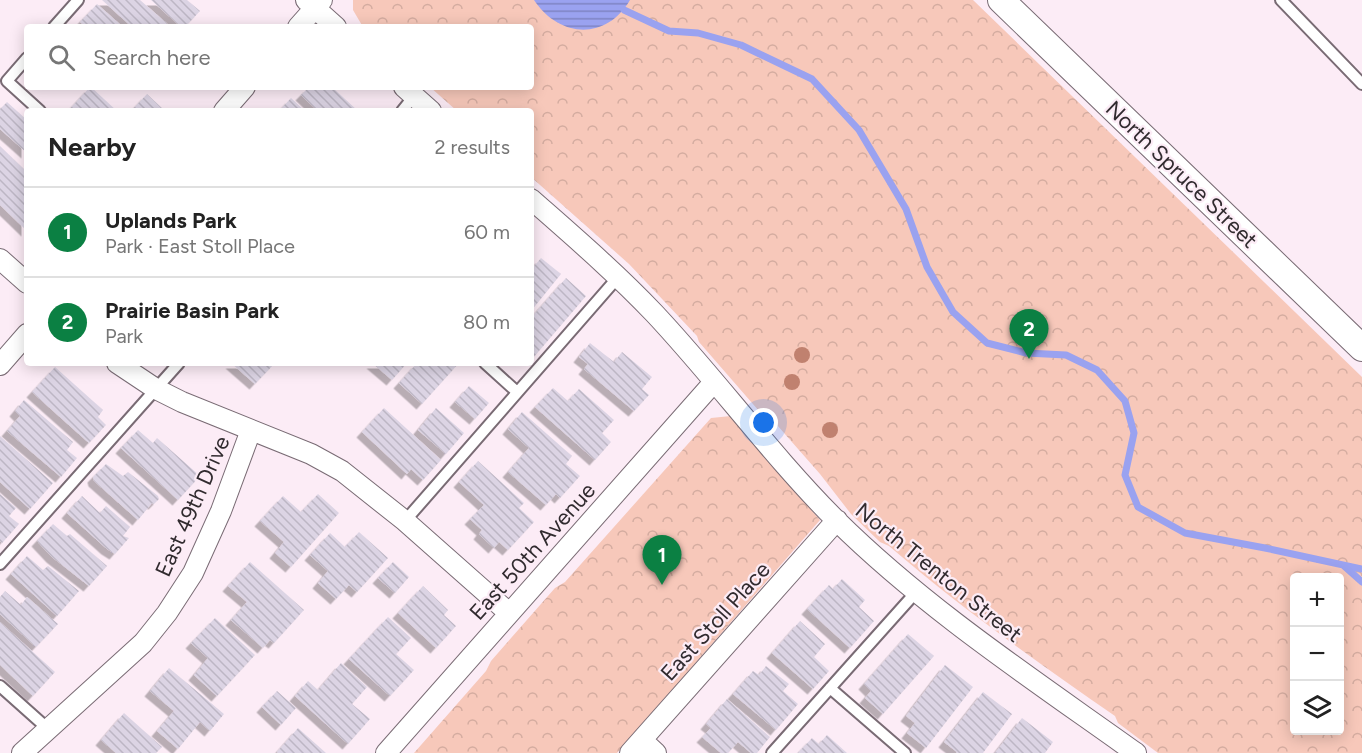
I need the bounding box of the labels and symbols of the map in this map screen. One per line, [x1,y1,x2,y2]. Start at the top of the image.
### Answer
street label: North Spruce Street [1100,95,1263,254]
pin: 2 [1010,310,1048,359]
your location [749,408,778,437]
street label: East 49th Drive [149,432,236,581]
street label: East 50th Avenue [464,477,601,626]
street label: North Trenton Street [850,497,1027,648]
pin: 1 [642,536,682,585]
street label: East Stoll Place [655,556,776,686]

